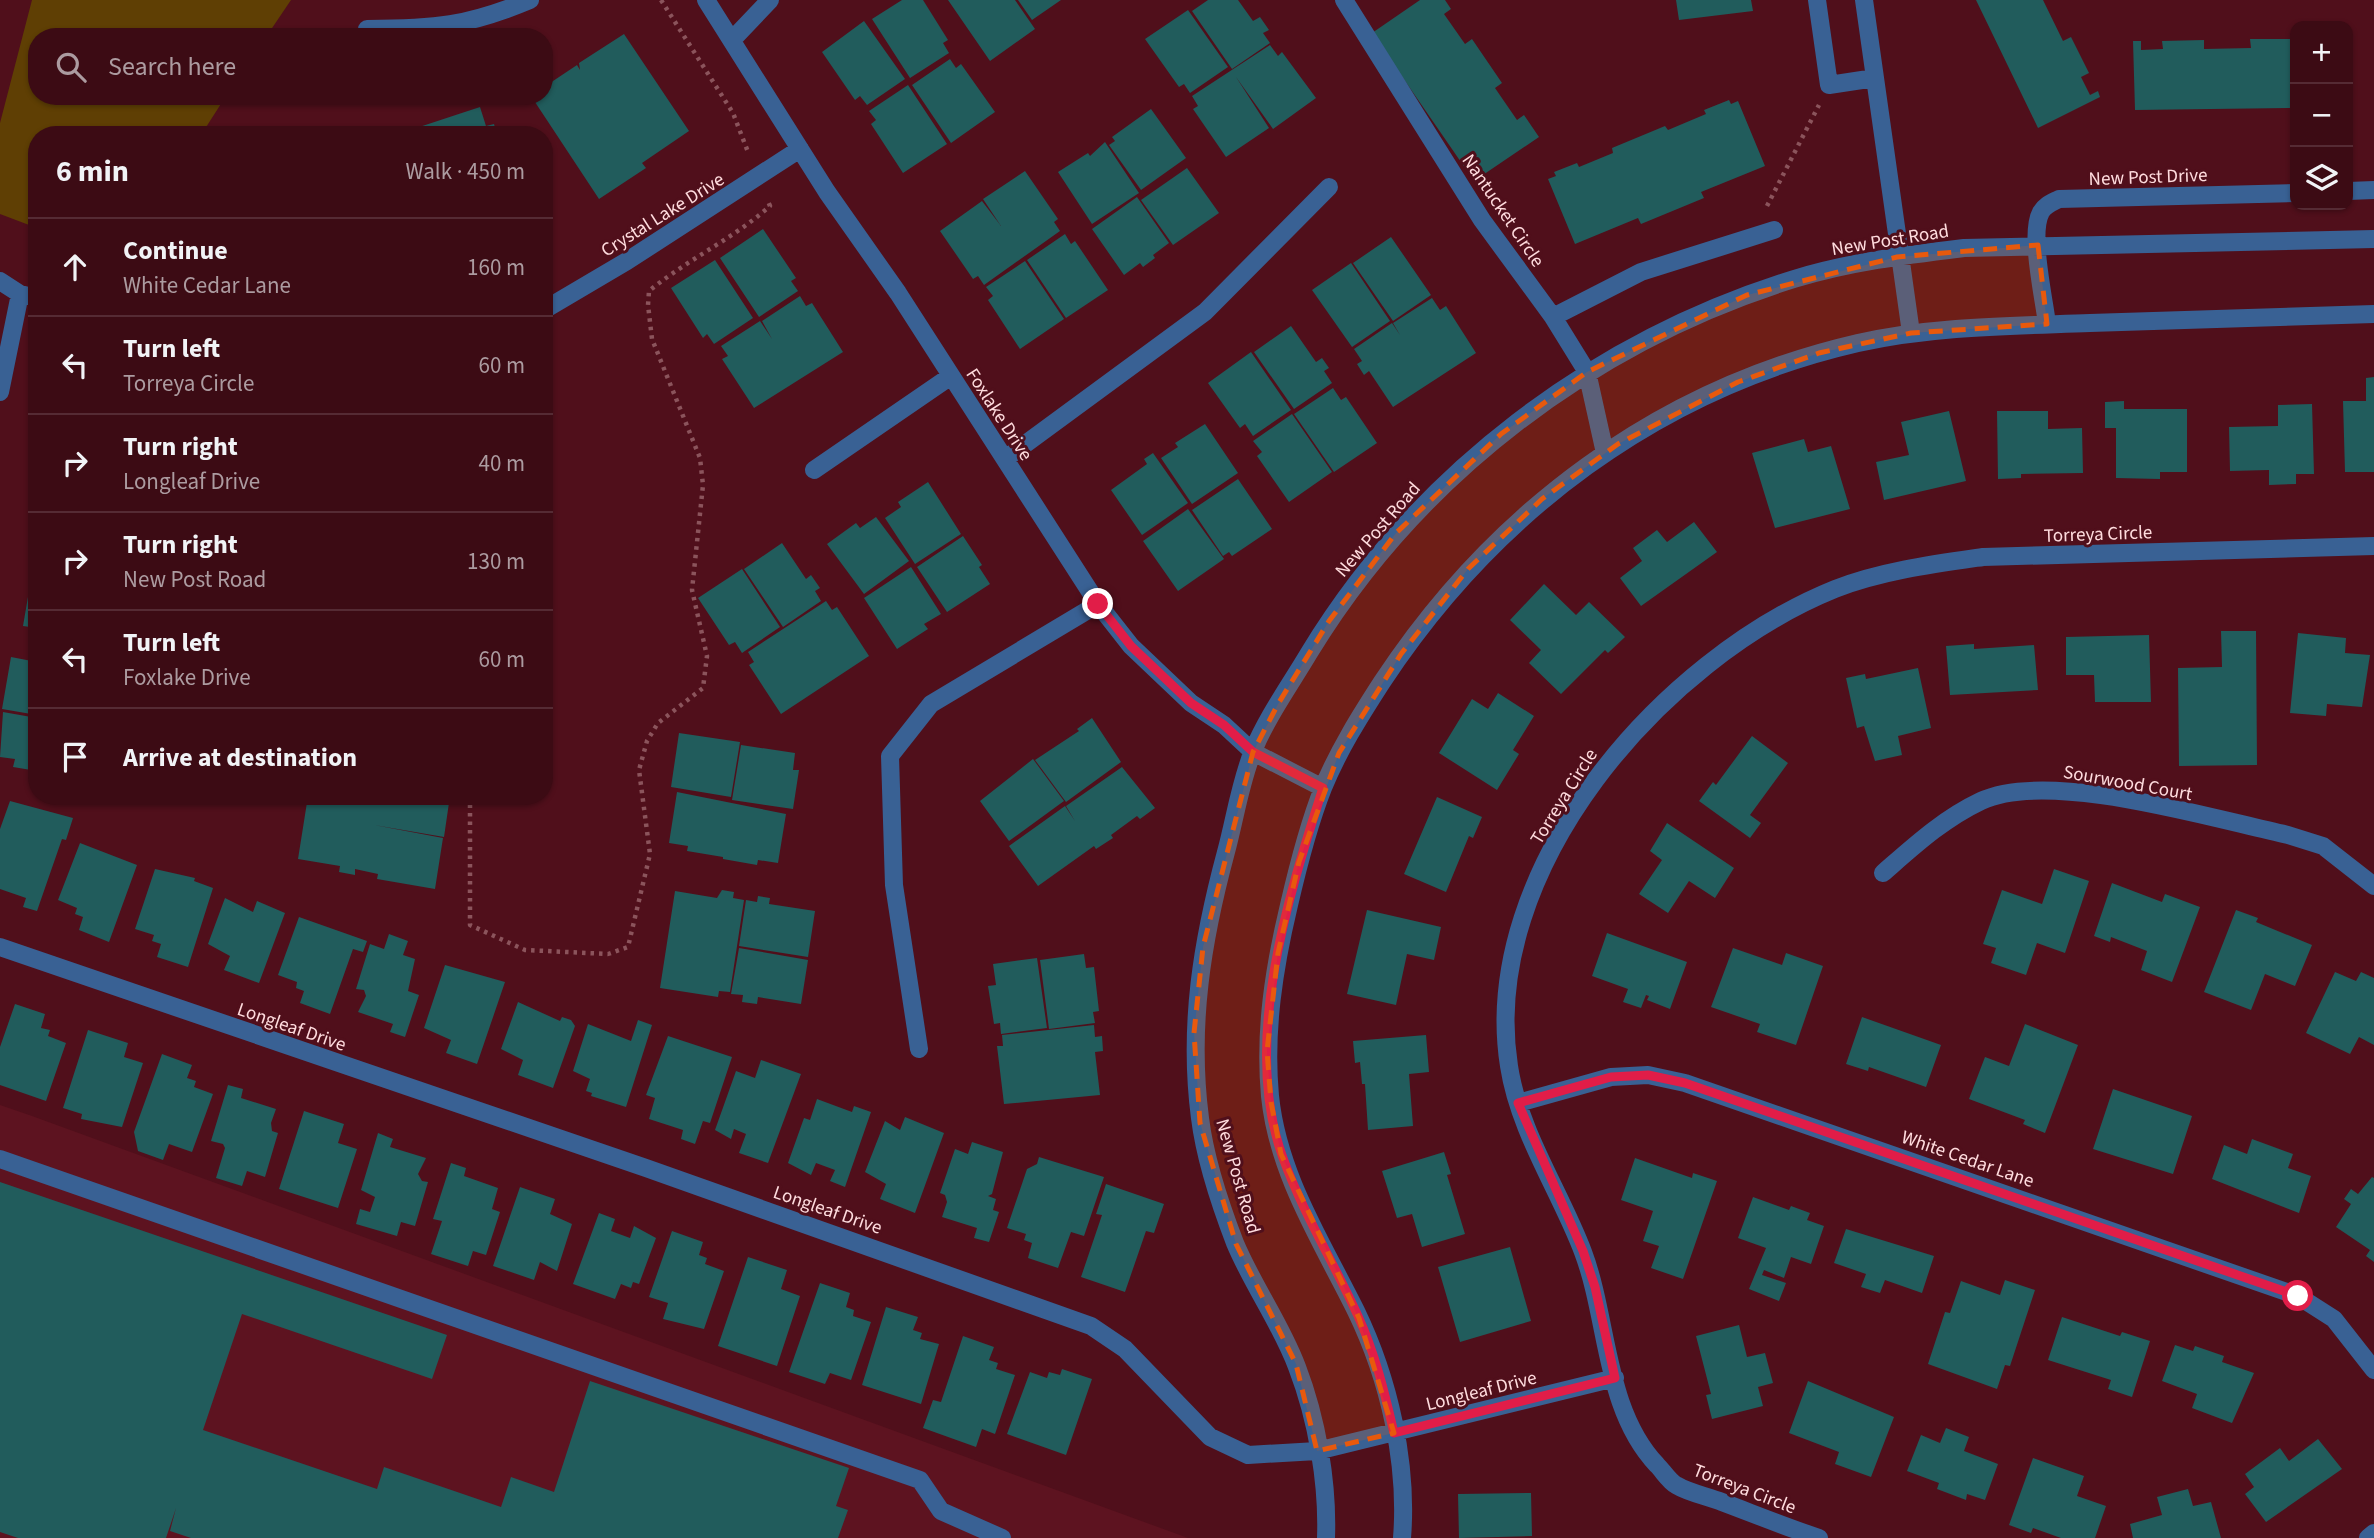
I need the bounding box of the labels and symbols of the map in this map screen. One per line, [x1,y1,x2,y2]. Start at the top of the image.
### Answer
street label: Nantucket Circle [1455,149,1551,273]
street label: New Post Drive [2088,162,2208,193]
street label: Crystal Lake Drive [596,166,730,264]
street label: New Post Road [1830,218,1951,263]
street label: Foxlake Drive [959,363,1039,466]
street label: New Post Road [1329,476,1427,584]
street label: Torreya Circle [2043,519,2153,550]
route end [1082,588,1113,619]
street label: Torreya Circle [1524,744,1604,850]
street label: Sourwood Court [2061,759,2195,808]
street label: Longleaf Drive [234,996,350,1059]
street label: New Post Road [1208,1116,1267,1237]
street label: White Cedar Lane [1898,1124,2038,1195]
street label: Longleaf Drive [770,1179,886,1242]
route start [2282,1280,2313,1311]
street label: Longleaf Drive [1423,1365,1540,1418]
street label: Torreya Circle [1689,1457,1800,1521]

